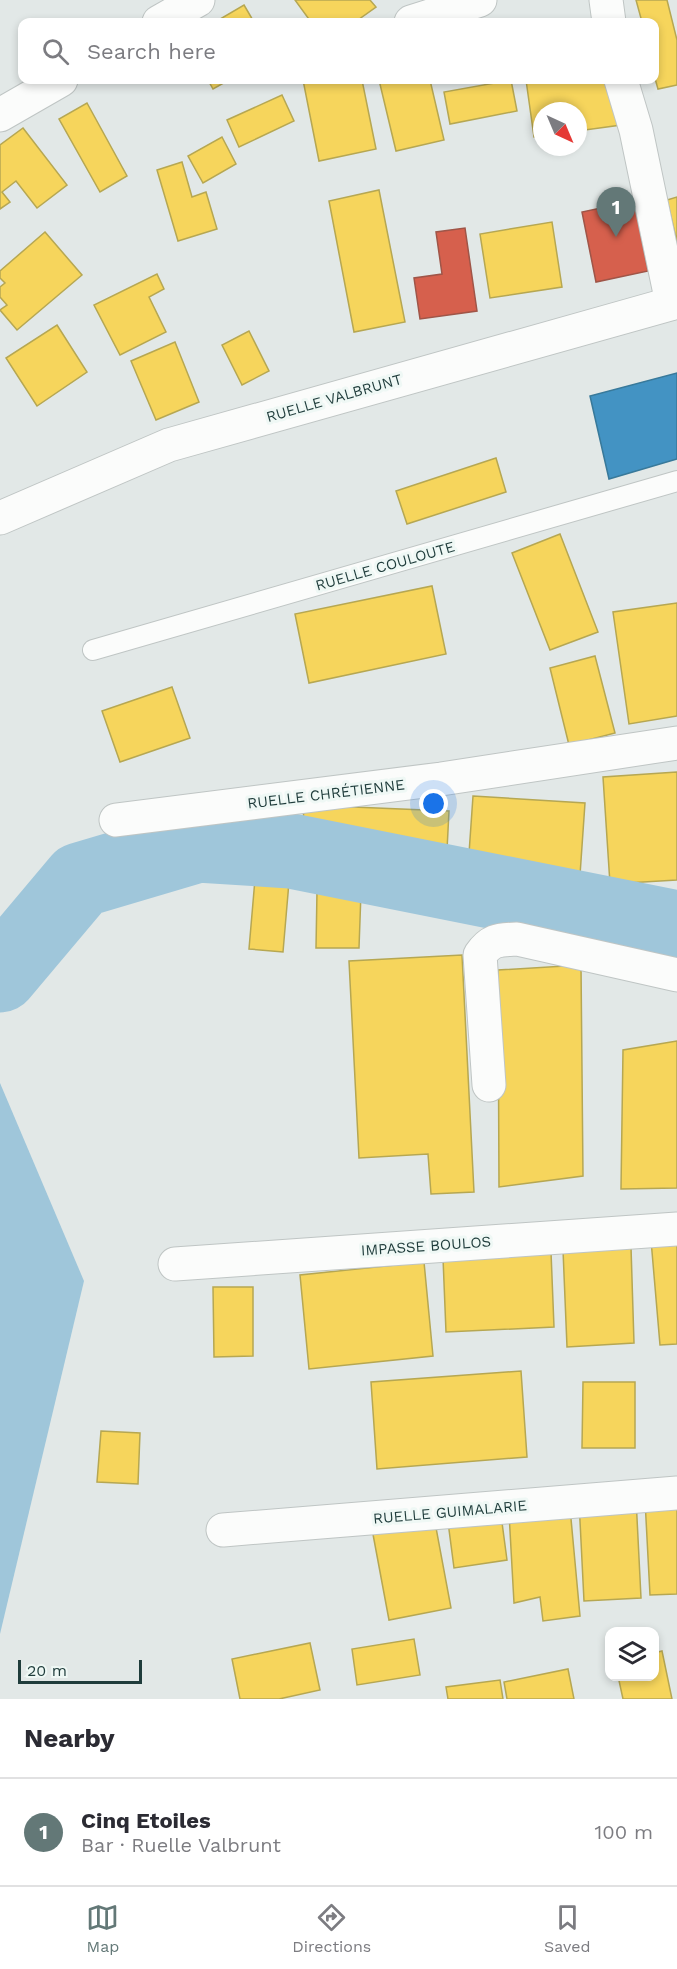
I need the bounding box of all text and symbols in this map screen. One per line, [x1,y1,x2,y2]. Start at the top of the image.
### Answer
search box [18,18,659,84]
icon: search [39,35,72,68]
text: Search here [87,39,216,64]
north arrow [533,102,587,156]
pin: 1 [596,188,636,237]
street label: RUELLE VALBRUNT [264,370,404,426]
street label: RUELLE COULOUTE [313,537,457,595]
street label: RUELLE CHRÉTIENNE [246,775,406,813]
your location [419,789,448,818]
street label: IMPASSE BOULOS [360,1232,492,1260]
street label: RUELLE GUIMALARIE [372,1496,528,1528]
map controls [605,1627,659,1681]
button: layers [605,1627,659,1681]
scale bar [18,1657,142,1684]
text: 20 m [27,1661,67,1680]
text: Nearby [24,1723,115,1753]
text: Cinq Etoiles [81,1808,211,1833]
text: 1 [39,1820,48,1844]
text: 100 m [594,1820,653,1844]
text: Bar · Ruelle Valbrunt [81,1833,281,1857]
tab: Map [86,1901,119,1956]
tab: Directions [292,1901,371,1956]
tab: Saved [544,1901,591,1956]

